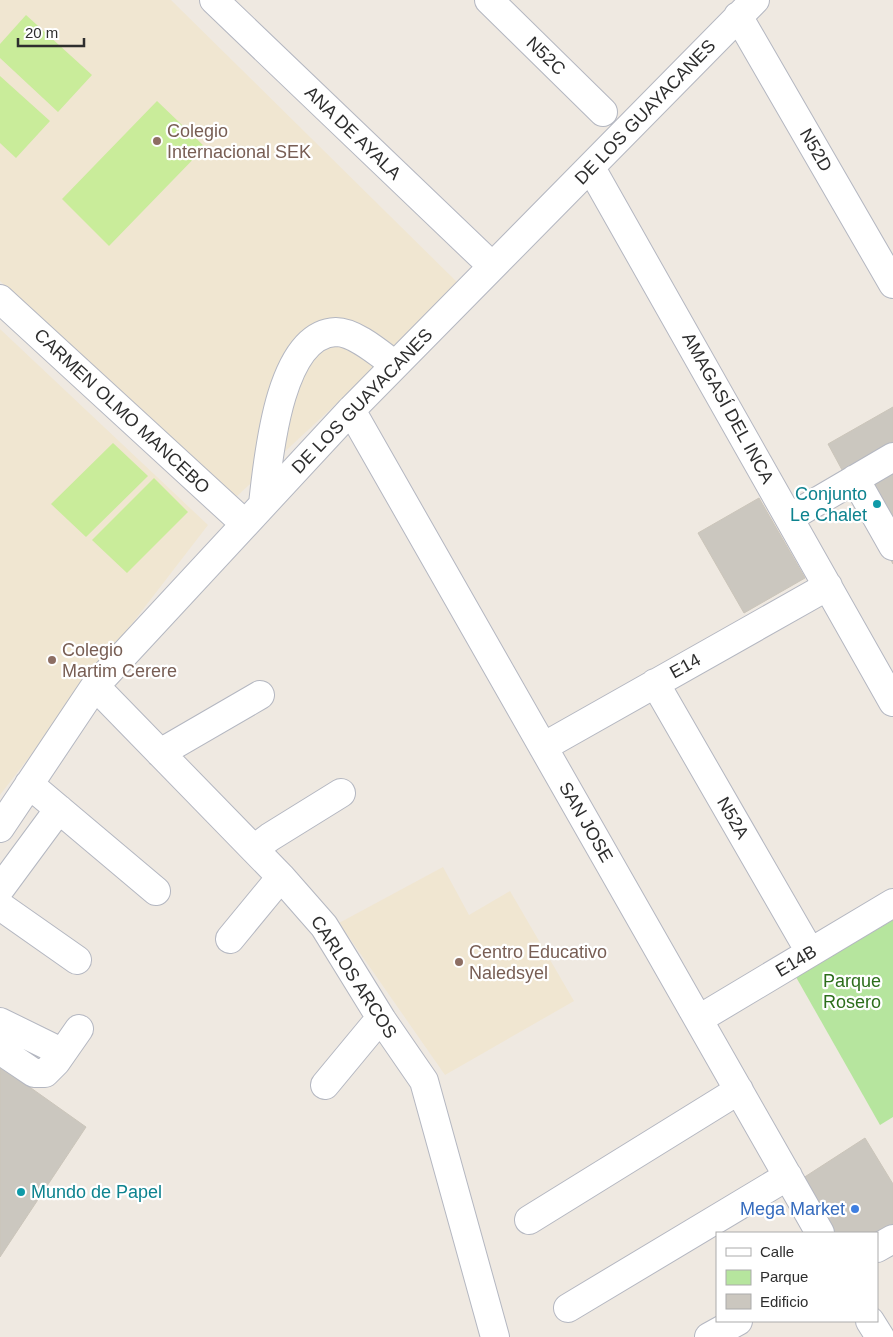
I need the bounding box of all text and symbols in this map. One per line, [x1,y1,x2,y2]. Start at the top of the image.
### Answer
scale bar [18,15,84,47]
text: 20 m [25,24,58,41]
street label: N52C [522,33,570,79]
street label: DE LOS GUAYACANES [571,35,719,189]
street label: ANA DE AYALA [301,82,405,184]
place label: Colegio Internacional SEK [167,121,311,162]
street label: N52D [796,125,836,175]
marker: Colegio Internacional SEK [151,135,163,147]
street label: DE LOS GUAYACANES [288,324,436,478]
street label: CARMEN OLMO MANCEBO [30,325,214,497]
street label: AMAGASÍ DEL INCA [678,329,778,487]
place label: Conjunto Le Chalet [790,484,867,525]
marker: Conjunto Le Chalet [871,498,883,510]
place label: Colegio Martim Cerere [62,640,177,681]
street label: E14 [666,649,704,683]
marker: Colegio Martim Cerere [46,654,58,666]
street label: SAN JOSE [555,778,617,866]
street label: N52A [713,794,753,842]
street label: CARLOS ARCOS [307,912,401,1042]
street label: E14B [772,941,820,981]
place label: Centro Educativo Naledsyel [469,942,607,983]
marker: Centro Educativo Naledsyel [453,956,465,968]
park label: Parque Rosero [823,971,881,1012]
place label: Mundo de Papel [31,1182,162,1202]
marker: Mundo de Papel [15,1186,27,1198]
place label: Mega Market [740,1199,845,1219]
marker: Mega Market [849,1203,861,1215]
legend [716,1232,878,1322]
text: Calle [760,1243,794,1260]
text: Parque [760,1268,808,1285]
text: Edificio [760,1293,808,1310]

